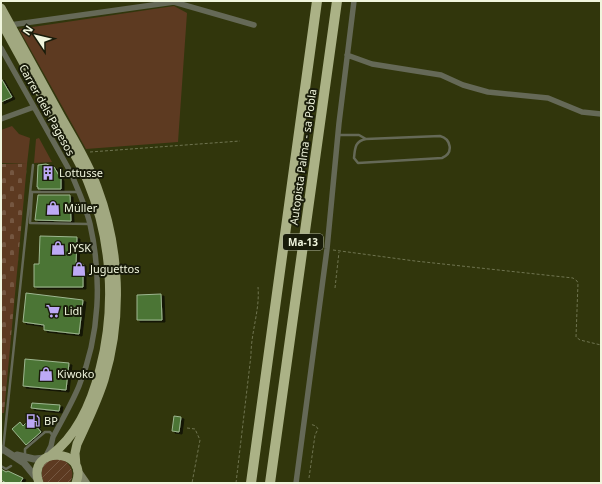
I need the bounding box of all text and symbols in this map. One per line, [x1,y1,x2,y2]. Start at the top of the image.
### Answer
north arrow [16,16,56,56]
text: N [19,22,36,38]
street label: Carrer dels Pagesos [16,61,79,158]
street label: Autopista Palma - sa Pobla [286,88,319,226]
building icon: Lottusse [40,165,56,181]
place label: Lottusse [59,165,103,180]
shop icon: Müller [45,200,61,216]
place label: Müller [64,200,98,215]
road number: Ma-13 [283,234,323,250]
shop icon: JYSK [50,240,66,256]
place label: JYSK [68,240,91,255]
shop icon: Juguettos [71,261,87,277]
place label: Juguettos [89,261,139,276]
supermarket icon: Lidl [45,303,61,319]
place label: Lidl [64,303,82,318]
shop icon: Kiwoko [38,366,54,382]
place label: Kiwoko [57,366,95,381]
fuel station icon: BP [25,413,41,429]
place label: BP [44,413,58,428]

